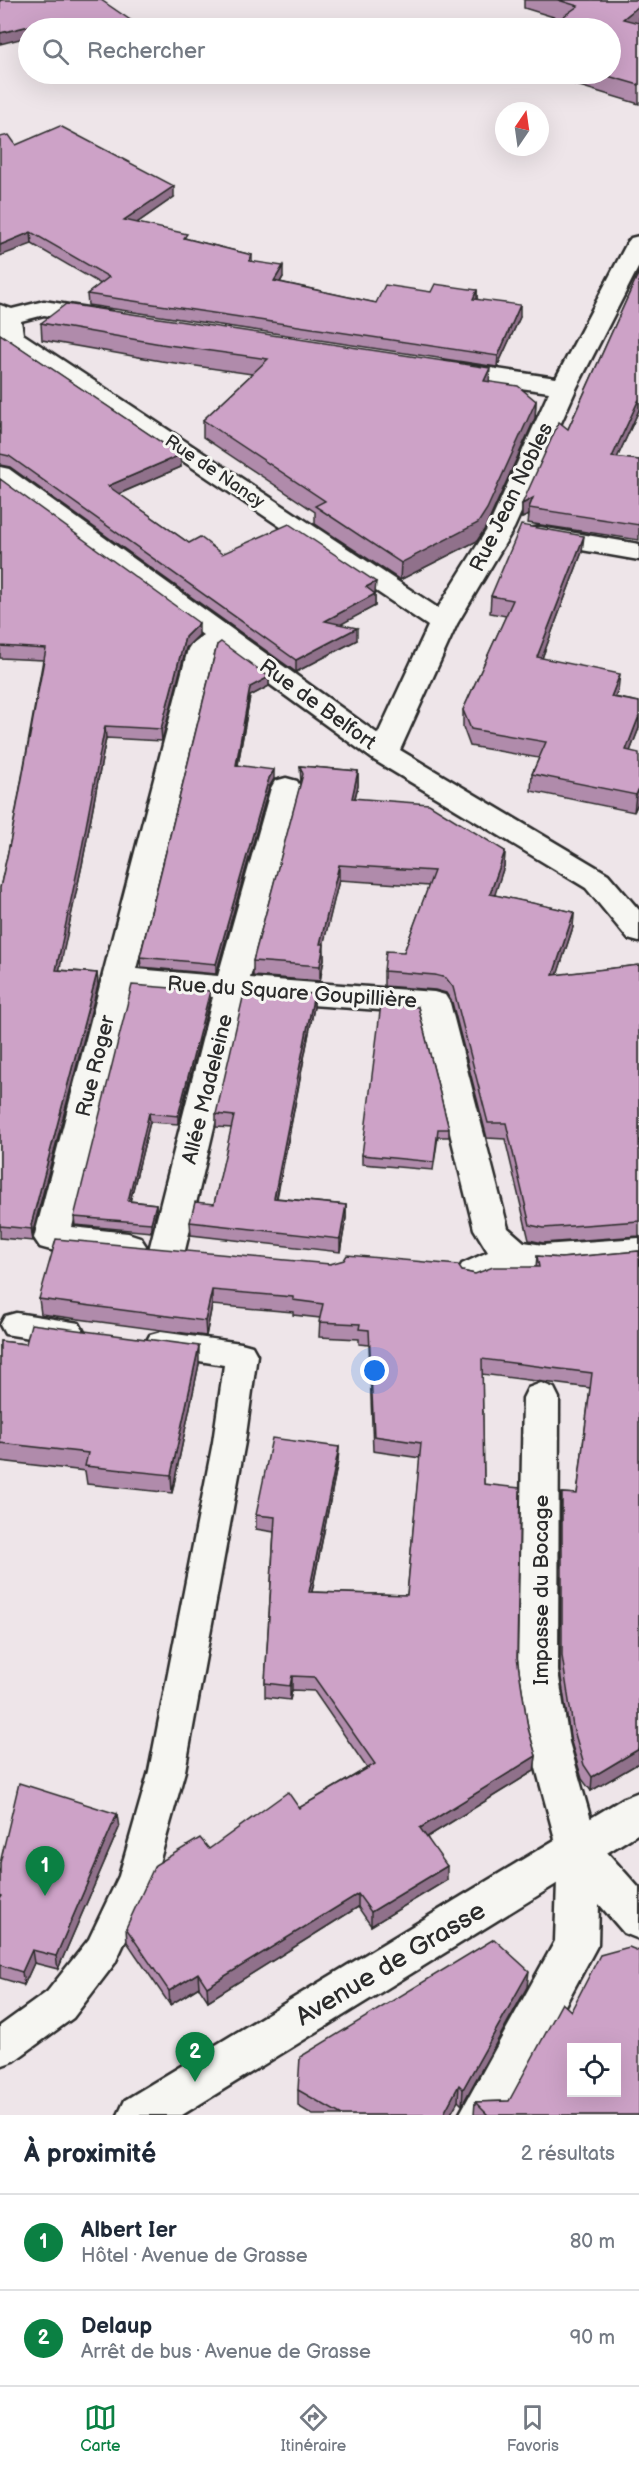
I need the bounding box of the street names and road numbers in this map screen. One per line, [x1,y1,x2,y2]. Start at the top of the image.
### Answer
street label: Rue Jean Nobles [464,419,558,576]
street label: Rue de Nancy [161,430,269,513]
street label: Rue de Belfort [254,654,381,755]
street label: Rue du Square Goupillière [166,971,418,1014]
street label: Rue Roger [71,1012,120,1120]
street label: Allée Madeleine [177,1012,238,1167]
street label: Impasse du Bocage [529,1495,554,1685]
street label: Avenue de Grasse [290,1895,491,2033]

